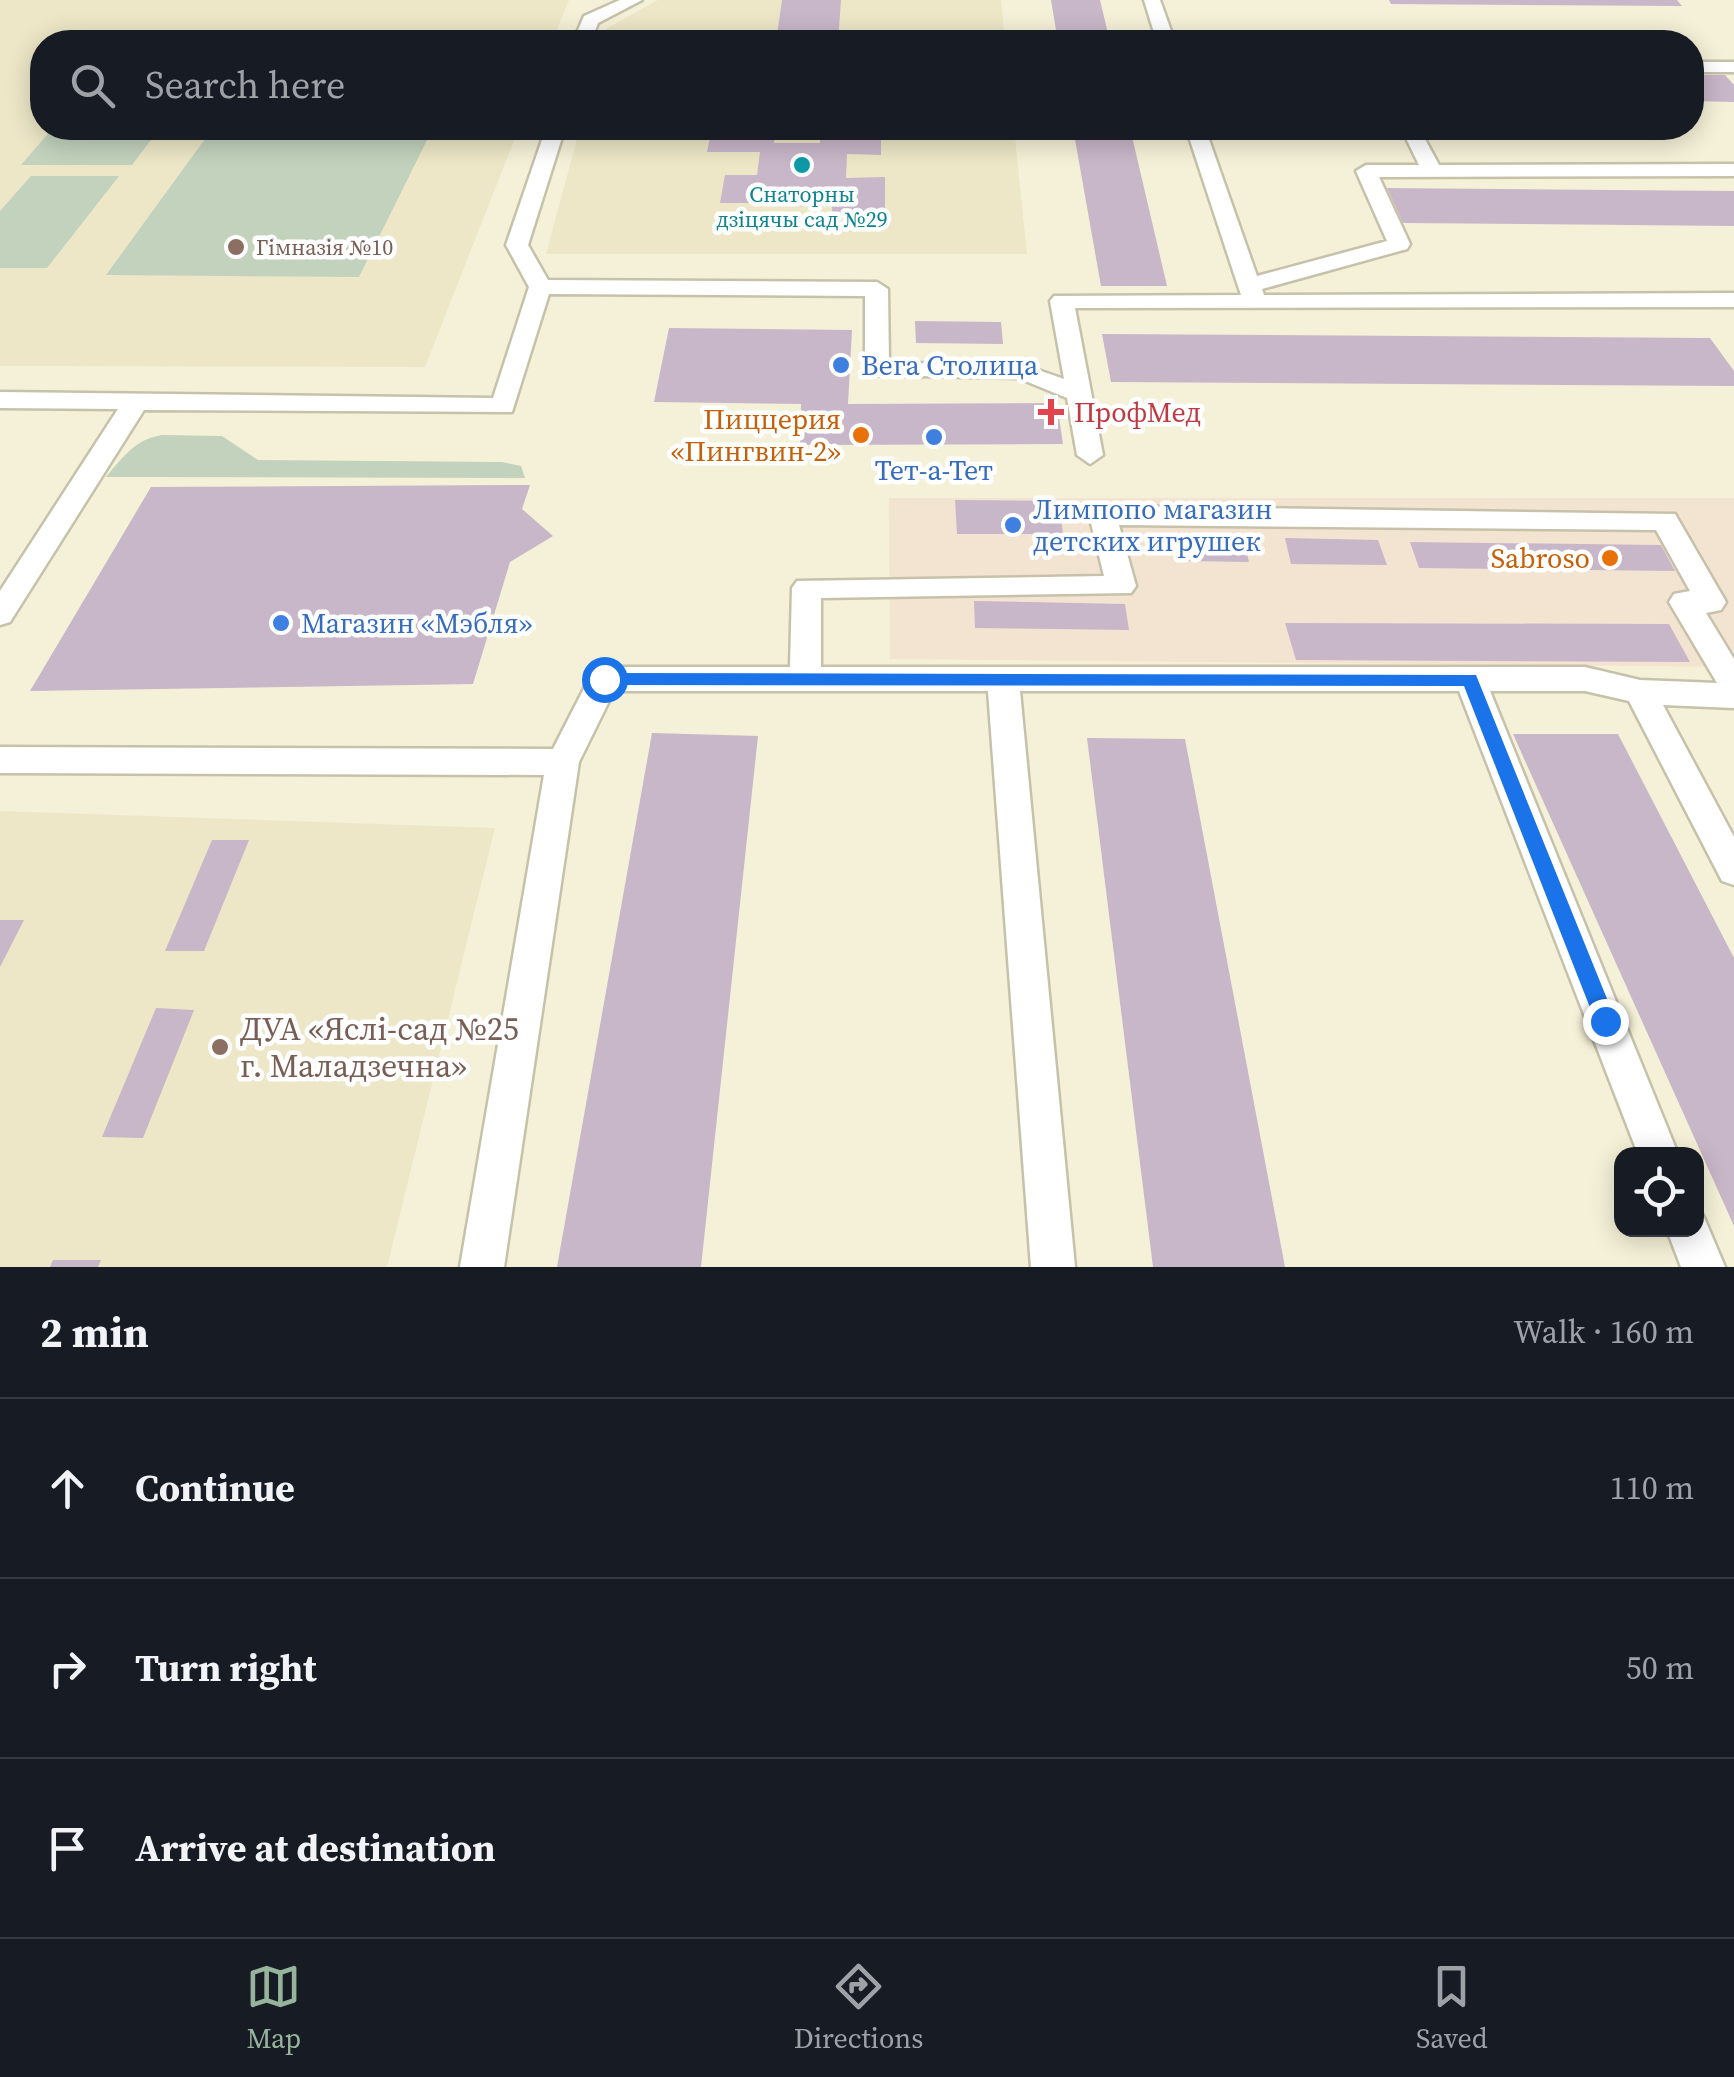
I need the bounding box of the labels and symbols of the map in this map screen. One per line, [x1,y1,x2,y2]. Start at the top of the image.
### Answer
marker: Снаторны дзіцячы сад №29 [791,154,813,176]
place label: Снаторны дзіцячы сад №29 [716,179,888,234]
place label: Гімназія №10 [256,232,393,262]
marker: Гімназія №10 [225,236,247,258]
place label: Вега Столица [861,346,1039,384]
marker: Вега Столица [830,354,852,376]
place label: ПрофМед [1074,393,1201,431]
marker: ПрофМед [1038,399,1064,425]
place label: Пиццерия «Пингвин-2» [671,400,841,470]
marker: Пиццерия «Пингвин-2» [850,424,872,446]
marker: Тет-а-Тет [923,426,945,448]
place label: Тет-а-Тет [875,451,993,489]
place label: Лимпопо магазин детских игрушек [1033,490,1273,560]
marker: Лимпопо магазин детских игрушек [1002,514,1024,536]
place label: Sabroso [1491,539,1590,577]
marker: Sabroso [1599,547,1621,569]
place label: Магазин «Мэбля» [301,604,532,642]
marker: Магазин «Мэбля» [270,612,292,634]
route start [582,657,628,703]
route end [1583,999,1629,1045]
place label: ДУА «Яслі-сад №25 г. Маладзечна» [240,1007,519,1088]
marker: ДУА «Яслі-сад №25 г. Маладзечна» [209,1036,231,1058]

